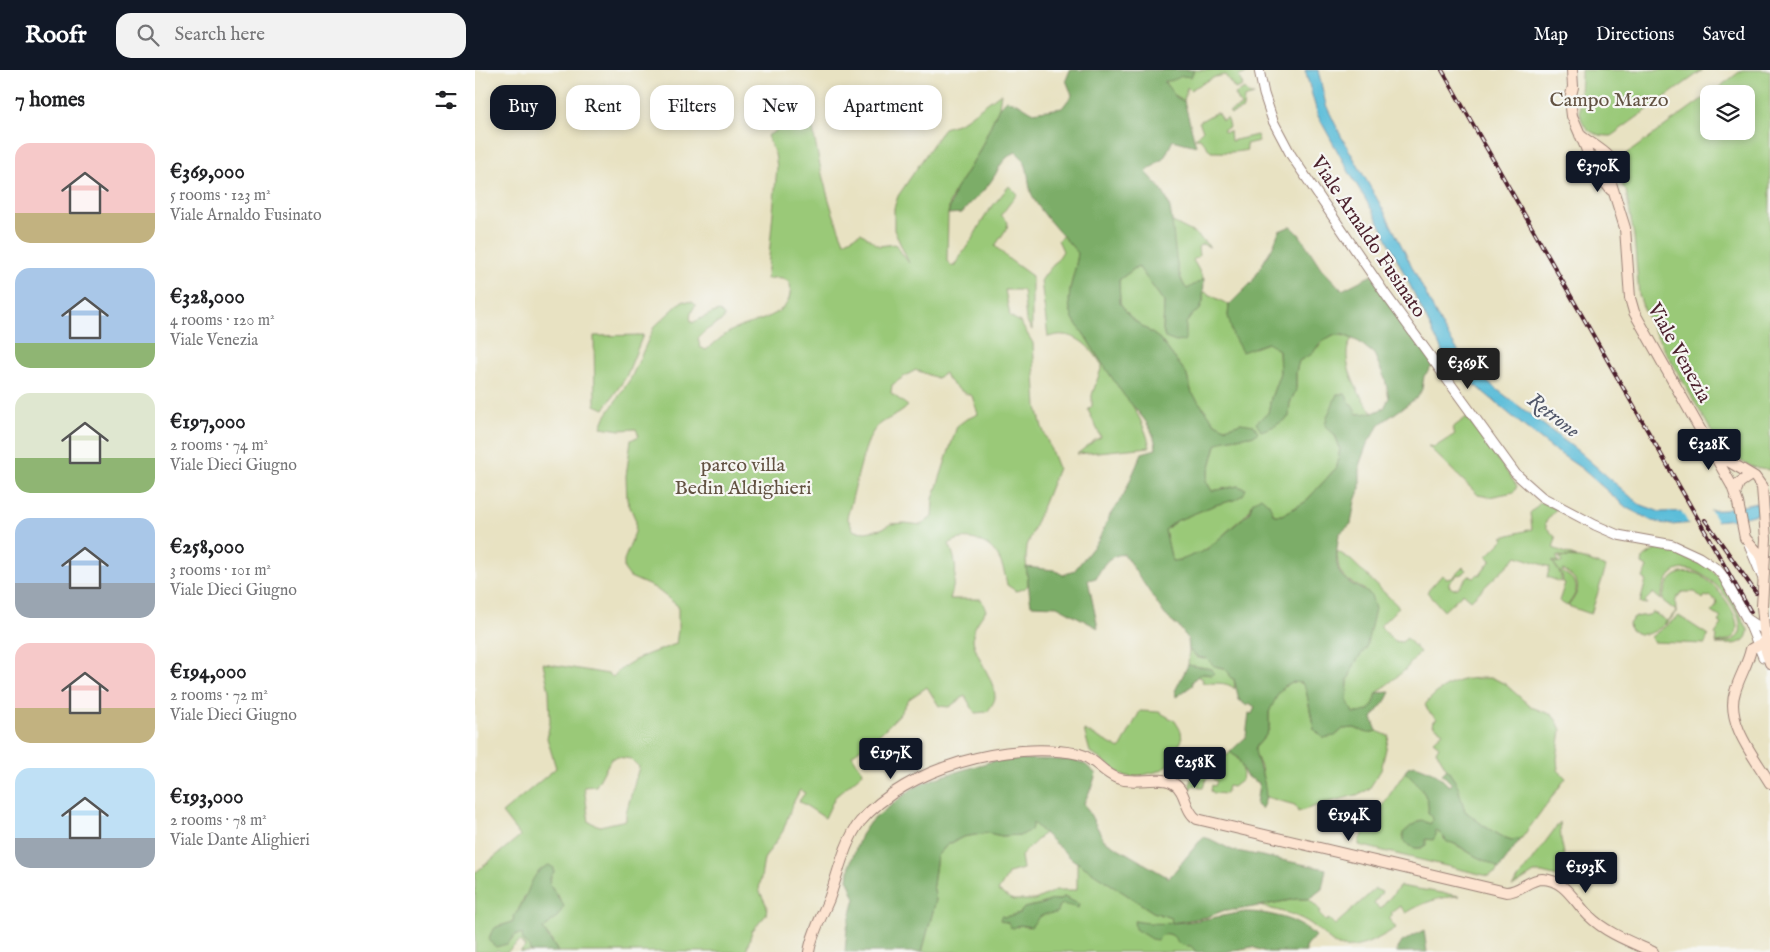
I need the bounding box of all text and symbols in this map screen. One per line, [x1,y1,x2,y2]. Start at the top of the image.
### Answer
search box [116,13,466,58]
text: Roofr [25,20,86,51]
icon: search [134,21,162,49]
text: Search here [174,23,265,47]
text: Map [1534,24,1568,47]
text: Directions [1596,24,1674,47]
text: Saved [1702,24,1745,47]
chip: Buy [490,85,556,130]
chip: Rent [566,85,640,130]
chip: Filters [650,85,734,130]
chip: New [744,85,815,130]
chip: Apartment [825,85,942,130]
map controls [1700,85,1755,140]
button: layers [1700,85,1755,140]
icon: filters [432,86,460,114]
text: 7 homes [15,87,85,114]
park label: Campo Marzo [1549,88,1669,113]
pin: €370K [1563,150,1633,193]
street label: Viale Arnaldo Fusinato [1304,151,1431,323]
text: €370K [1577,157,1619,177]
text: €369,000 [170,159,245,186]
icon: home [55,163,115,223]
text: 5 rooms · 123 m² [170,186,271,206]
text: Viale Arnaldo Fusinato [170,206,322,226]
text: €328,000 [170,284,245,311]
icon: home [55,288,115,348]
street label: Viale Venezia [1641,298,1717,408]
text: 4 rooms · 120 m² [170,311,275,331]
text: Viale Venezia [170,331,258,351]
pin: €369K [1433,348,1503,390]
text: €369K [1448,354,1488,374]
water label: Retrone [1521,387,1585,445]
text: €197,000 [170,409,246,436]
icon: home [55,413,115,473]
pin: €328K [1674,428,1744,471]
text: €328K [1689,435,1729,455]
text: 2 rooms · 74 m² [170,436,268,456]
park label: parco villa Bedin Aldighieri [674,453,812,501]
text: Viale Dieci Giugno [170,456,297,476]
text: €258,000 [170,534,244,561]
icon: home [55,538,115,598]
text: 3 rooms · 101 m² [170,561,271,581]
text: Viale Dieci Giugno [170,581,297,601]
text: €194,000 [170,659,247,686]
icon: home [55,663,115,723]
text: 2 rooms · 72 m² [170,686,268,706]
text: Viale Dieci Giugno [170,706,297,726]
pin: €197K [856,738,926,780]
text: €197K [870,744,912,764]
pin: €258K [1160,746,1230,789]
text: €258K [1175,753,1215,773]
text: €193,000 [170,784,244,811]
icon: home [55,788,115,848]
pin: €194K [1314,800,1384,842]
text: €194K [1328,806,1370,826]
text: 2 rooms · 78 m² [170,811,267,831]
text: Viale Dante Alighieri [170,831,310,851]
pin: €193K [1551,852,1621,894]
text: €193K [1566,858,1606,878]

